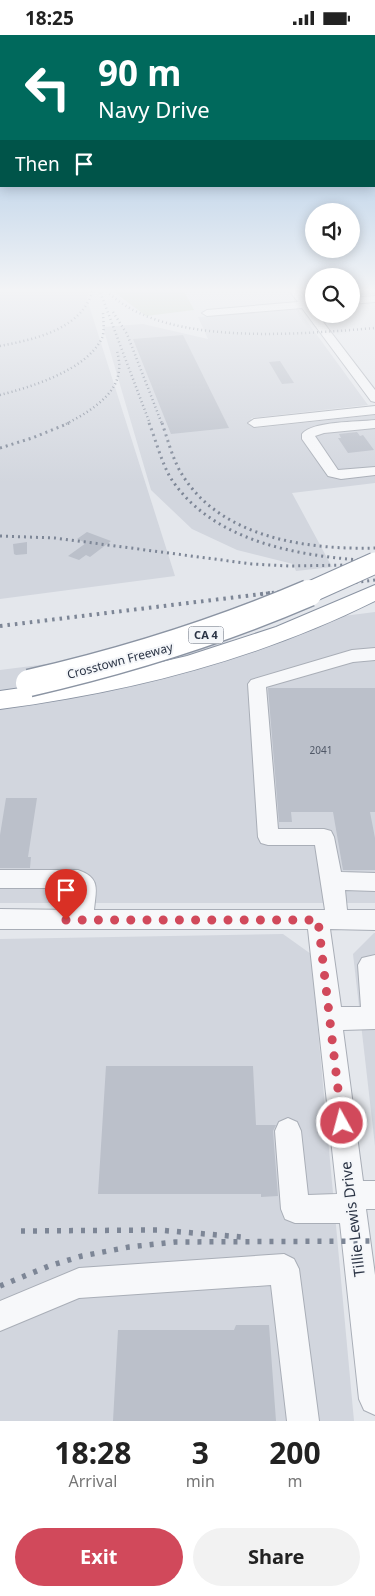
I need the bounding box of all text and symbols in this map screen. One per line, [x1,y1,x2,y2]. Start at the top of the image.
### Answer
text: 18:25 [25,5,74,31]
text: 90 m [98,49,181,96]
icon: left [15,55,80,120]
text: Navy Drive [98,94,210,124]
icon: arrive [70,150,98,178]
text: Then [15,151,60,177]
map controls [305,203,360,323]
button: sound [305,203,360,258]
button: search [305,268,360,323]
road number: CA 4 [188,627,224,643]
street label: Crosstown Freeway [65,638,176,683]
house number: 2041 [310,743,332,757]
pin [45,869,87,920]
icon: arrive [52,876,80,904]
position arrow [315,1096,367,1148]
street label: Tillie Lewis Drive [335,1160,369,1278]
text: 18:28 [54,1432,131,1473]
text: 3 [192,1432,209,1473]
text: 200 [269,1432,321,1473]
text: Arrival [68,1470,117,1492]
text: min [186,1470,215,1492]
text: m [287,1470,302,1492]
button: Exit [15,1528,183,1586]
button: Share [193,1528,360,1586]

